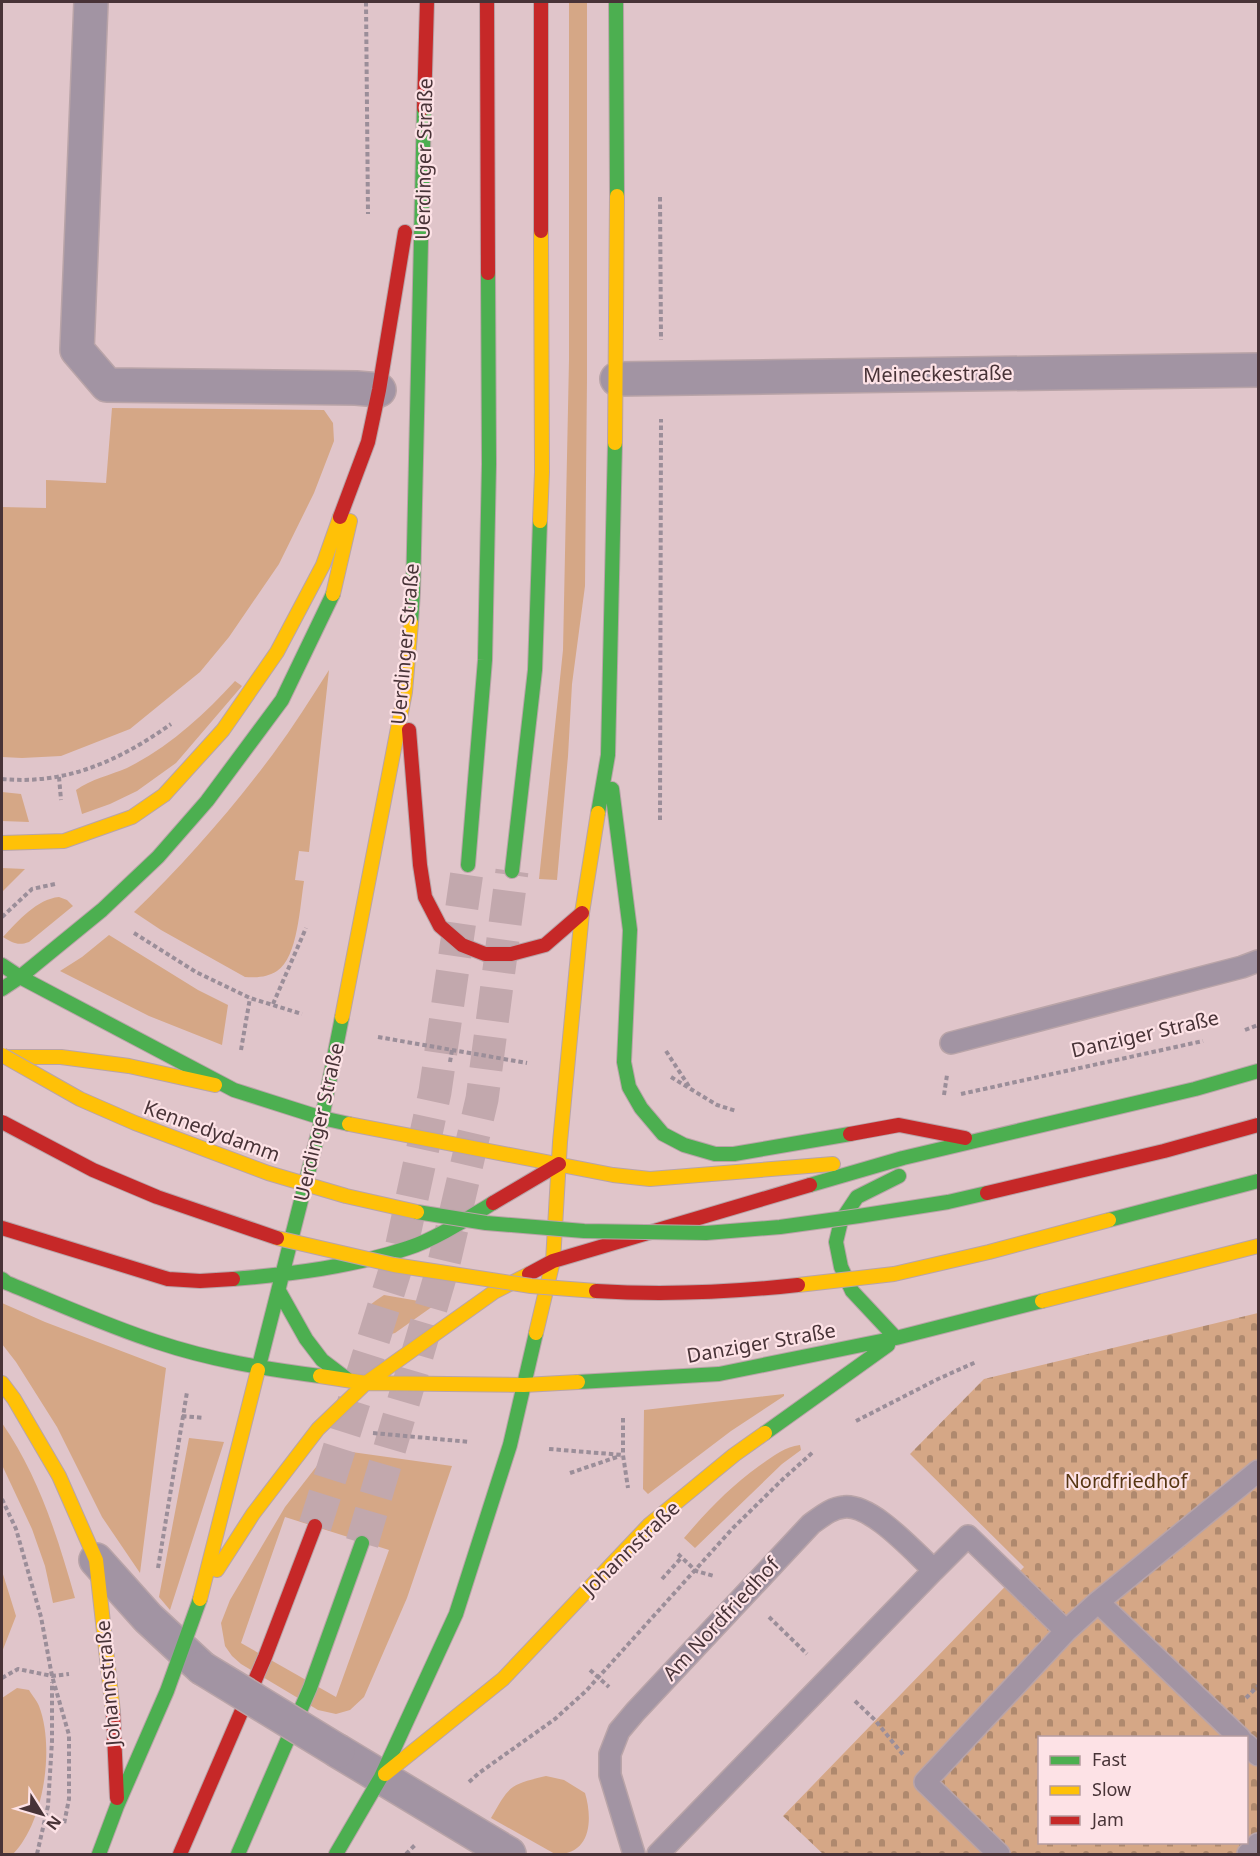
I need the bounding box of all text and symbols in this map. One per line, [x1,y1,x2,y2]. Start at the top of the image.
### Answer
street label: Uerdinger Straße [409,78,438,240]
street label: Meineckestraße [863,359,1013,388]
street label: Uerdinger Straße [384,562,425,726]
street label: Danziger Straße [1068,1003,1221,1064]
street label: Uerdinger Straße [287,1040,350,1204]
street label: Kennedydamm [140,1093,284,1168]
street label: Danziger Straße [684,1316,838,1369]
park label: Nordfriedhof [1065,1467,1188,1494]
street label: Johannstraße [575,1494,685,1602]
street label: Am Nordfriedhof [656,1550,786,1686]
street label: Johannstraße [89,1619,127,1749]
legend [1038,1736,1248,1844]
text: Fast [1092,1747,1127,1771]
text: Slow [1092,1777,1131,1801]
north arrow [12,1784,72,1844]
text: Jam [1090,1807,1124,1831]
text: N [41,1811,67,1835]

